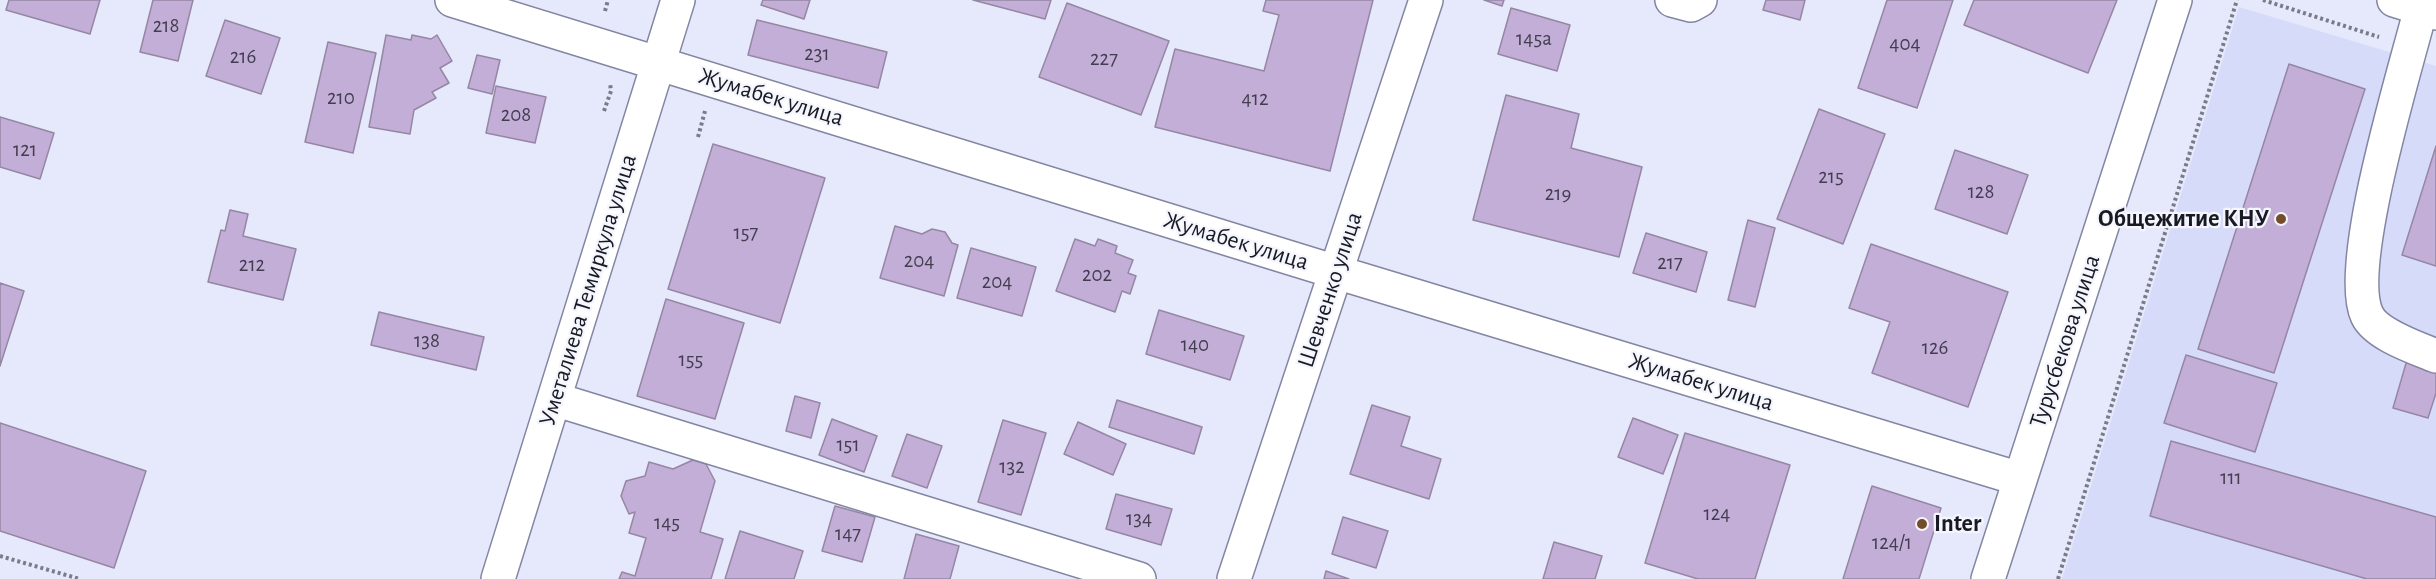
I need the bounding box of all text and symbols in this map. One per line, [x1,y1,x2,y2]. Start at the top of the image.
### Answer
house number: 218 [153,13,179,39]
house number: 145a [1516,26,1552,52]
house number: 404 [1889,31,1921,57]
house number: 231 [804,41,830,67]
house number: 216 [230,44,256,70]
house number: 227 [1090,46,1118,72]
street label: Жумабек улица [695,61,847,133]
house number: 210 [327,85,355,111]
house number: 412 [1242,86,1268,112]
house number: 208 [501,102,531,128]
house number: 121 [13,137,37,163]
street label: Уметалиева Темиркула улица [533,151,643,429]
house number: 215 [1818,164,1844,190]
house number: 128 [1968,179,1994,205]
house number: 219 [1545,181,1571,207]
street label: Жумабек улица [1160,205,1312,277]
place label: Общежитие КНУ [2098,205,2269,233]
street label: Шевченко улица [1291,208,1369,372]
marker: Общежитие КНУ [2274,212,2288,226]
house number: 157 [734,220,758,246]
house number: 204 [904,248,934,274]
house number: 217 [1657,250,1683,276]
street label: Турусбекова улица [2024,251,2106,431]
house number: 212 [239,252,265,278]
house number: 202 [1082,262,1112,288]
house number: 204 [982,269,1012,295]
house number: 138 [414,328,440,354]
house number: 140 [1181,332,1209,358]
house number: 126 [1922,335,1948,361]
street label: Жумабек улица [1625,346,1777,418]
house number: 155 [679,347,703,373]
house number: 151 [836,432,860,458]
house number: 132 [999,454,1025,480]
house number: 111 [2220,465,2242,491]
house number: 124 [1704,501,1730,527]
house number: 134 [1126,506,1152,532]
house number: 145 [654,510,680,536]
place label: Inter [1934,510,1981,538]
marker: Inter [1915,517,1929,531]
house number: 147 [835,521,861,547]
house number: 124/1 [1872,530,1912,556]

